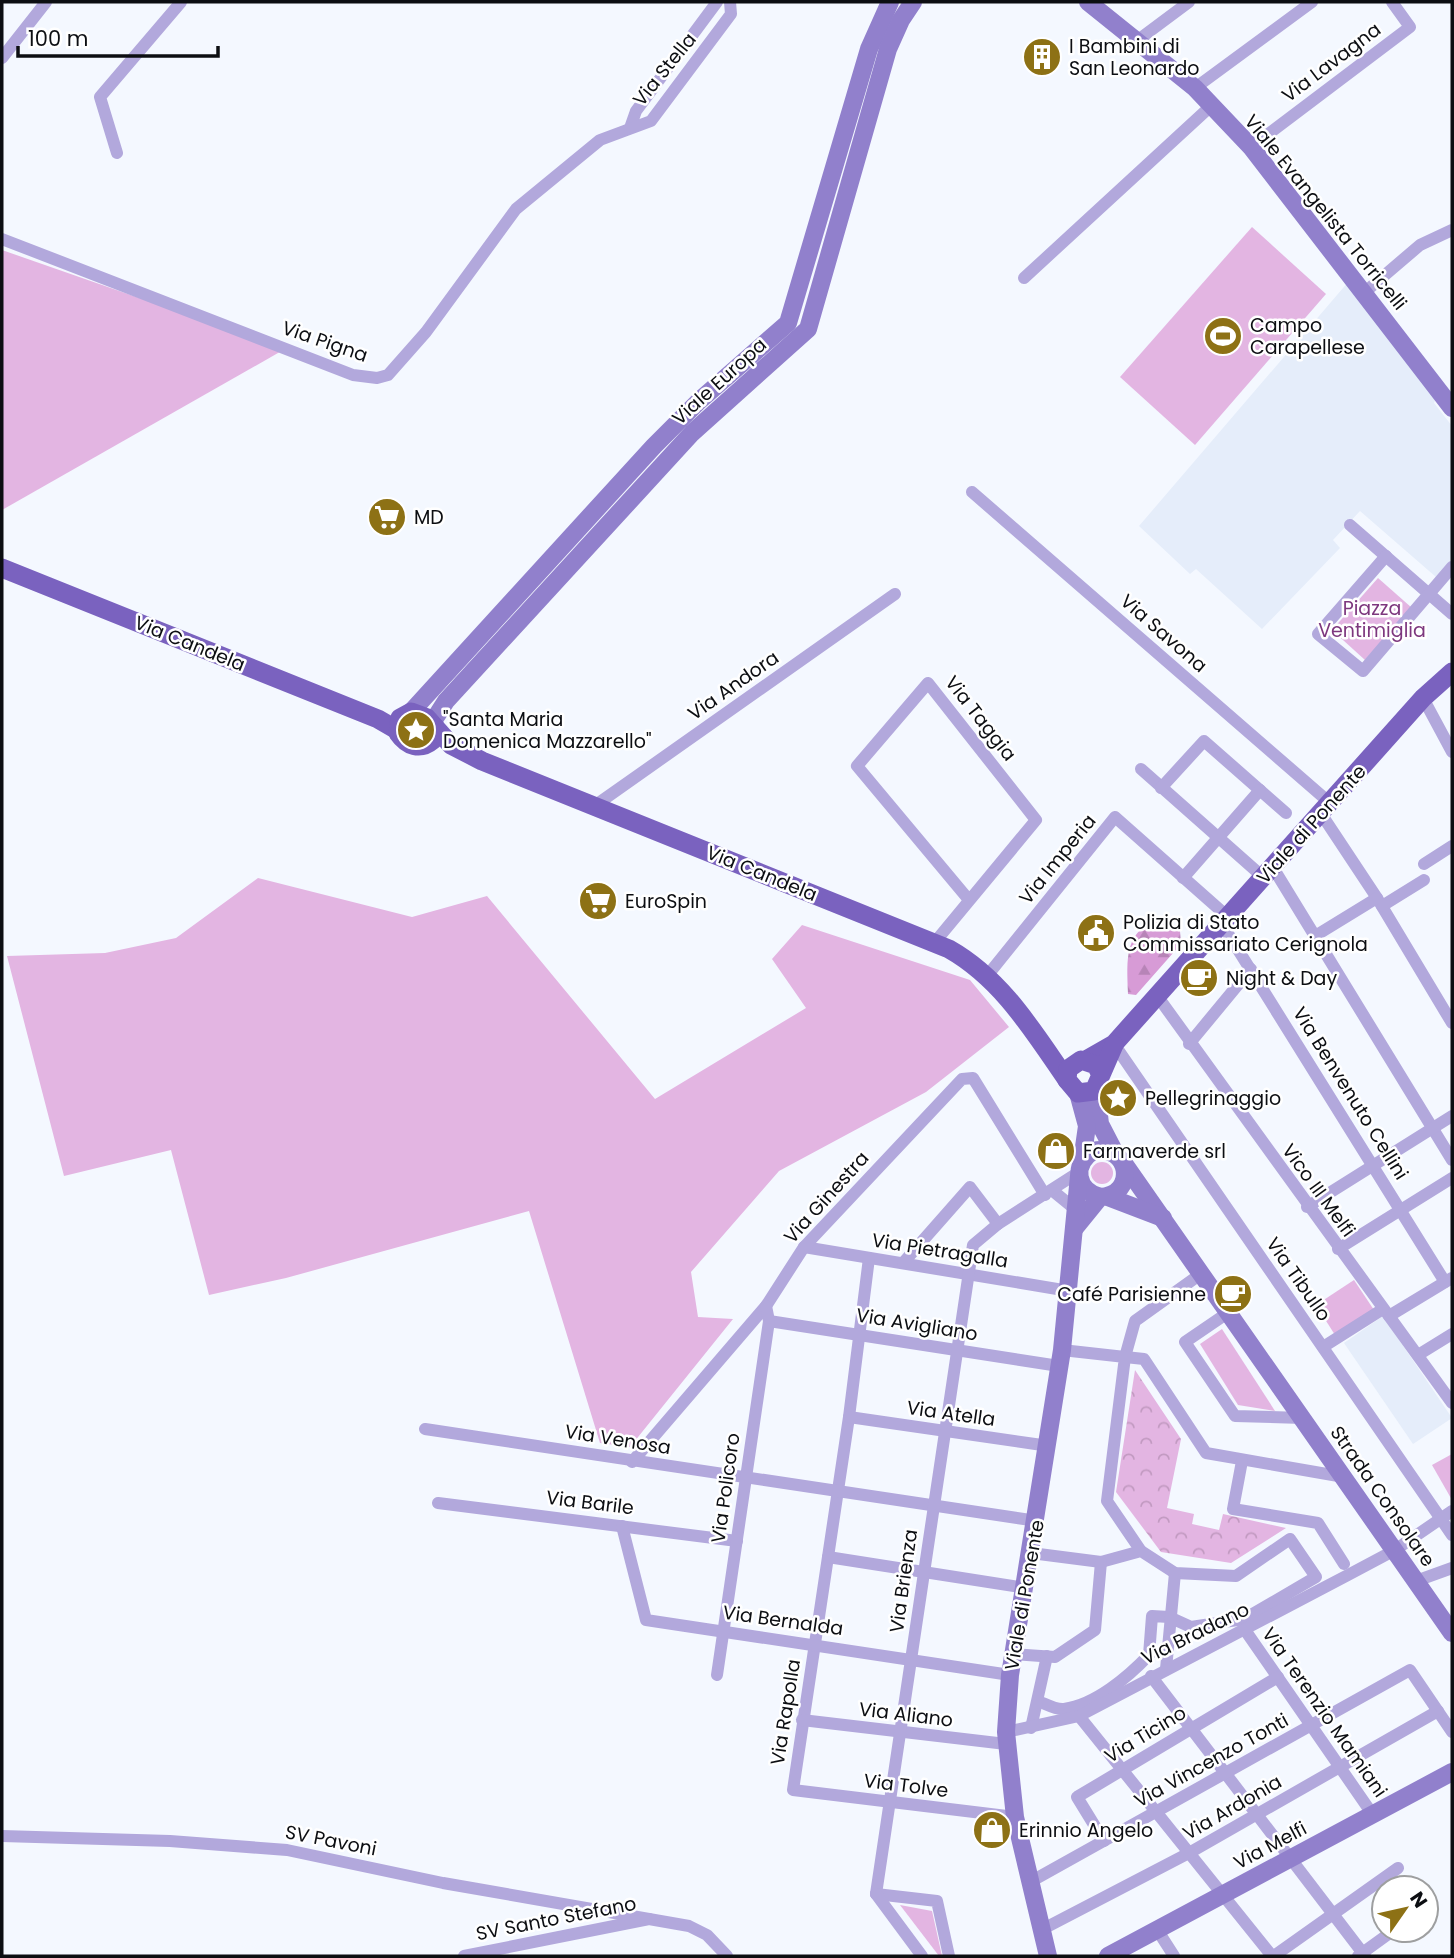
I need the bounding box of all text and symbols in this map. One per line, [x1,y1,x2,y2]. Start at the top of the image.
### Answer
scale bar [18,14,217,58]
street label: Via Lavagna [1276,16,1386,109]
text: 100 m [28,24,88,53]
street label: Via Stella [626,27,702,112]
place label: I Bambini di San Leonardo [1069,33,1199,82]
building icon: I Bambini di San Leonardo [1021,36,1063,78]
street label: Viale Evangelista Torricelli [1238,109,1413,316]
place label: Campo Carapellese [1250,312,1365,361]
street label: Via Pigna [278,314,371,369]
sports icon: Campo Carapellese [1202,315,1244,357]
street label: Viale Europa [666,332,772,431]
supermarket icon: MD [366,496,408,538]
place label: MD [414,504,444,531]
street label: Via Savona [1114,588,1213,679]
park label: Piazza Ventimiglia [1318,595,1426,644]
street label: Via Candela [130,609,249,678]
street label: Via Andora [682,644,784,727]
street label: Via Taggia [939,670,1023,767]
place label: "Santa Maria Domenica Mazzarello" [443,706,652,755]
place icon: "Santa Maria Domenica Mazzarello" [395,709,437,751]
street label: Viale di Ponente [1250,759,1372,890]
street label: Via Imperia [1013,808,1102,910]
street label: Via Candela [702,839,821,908]
supermarket icon: EuroSpin [577,880,619,922]
place label: EuroSpin [625,888,707,915]
place label: Polizia di Stato Commissariato Cerignola [1123,909,1368,958]
public building icon: Polizia di Stato Commissariato Cerignola [1075,912,1117,954]
cafe icon: Night & Day [1178,957,1220,999]
place label: Night & Day [1226,965,1337,992]
street label: Via Benvenuto Cellini [1286,1002,1415,1185]
place icon: Pellegrinaggio [1097,1077,1139,1119]
place label: Pellegrinaggio [1145,1085,1281,1112]
shop icon: Farmaverde srl [1035,1130,1077,1172]
place label: Farmaverde srl [1083,1138,1226,1165]
street label: Vico III Melfi [1276,1138,1362,1242]
street label: Via Ginestra [778,1145,875,1249]
street label: Via Pietragalla [870,1226,1010,1275]
street label: Via Tibullo [1260,1232,1337,1327]
cafe icon: Café Parisienne [1212,1273,1254,1315]
place label: Café Parisienne [1057,1281,1206,1308]
street label: Via Avigliano [854,1302,980,1347]
street label: Via Atella [905,1394,997,1433]
street label: Via Venosa [563,1418,673,1461]
street label: Strada Consolare [1324,1420,1441,1572]
street label: Via Policoro [704,1431,747,1545]
street label: Via Barile [545,1484,635,1521]
street label: Viale di Ponente [998,1518,1051,1672]
street label: Via Brienza [883,1528,924,1635]
street label: Via Bradano [1137,1596,1254,1671]
street label: Via Bernalda [721,1599,845,1642]
street label: Via Terenzio Mamiani [1256,1622,1394,1803]
street label: Via Rapolla [764,1657,807,1767]
street label: Via Aliano [857,1695,955,1734]
street label: Via Ticino [1099,1699,1191,1769]
street label: Via Vincenzo Tonti [1129,1707,1293,1814]
street label: Via Tolve [862,1767,950,1804]
street label: Via Ardonia [1178,1768,1287,1847]
shop icon: Erinnio Angelo [971,1809,1013,1851]
street label: Via Melfi [1229,1815,1312,1876]
place label: Erinnio Angelo [1019,1817,1153,1844]
street label: SV Pavoni [283,1818,379,1863]
north arrow [1370,1874,1440,1944]
text: N [1403,1886,1434,1913]
street label: SV Santo Stefano [474,1890,638,1947]

